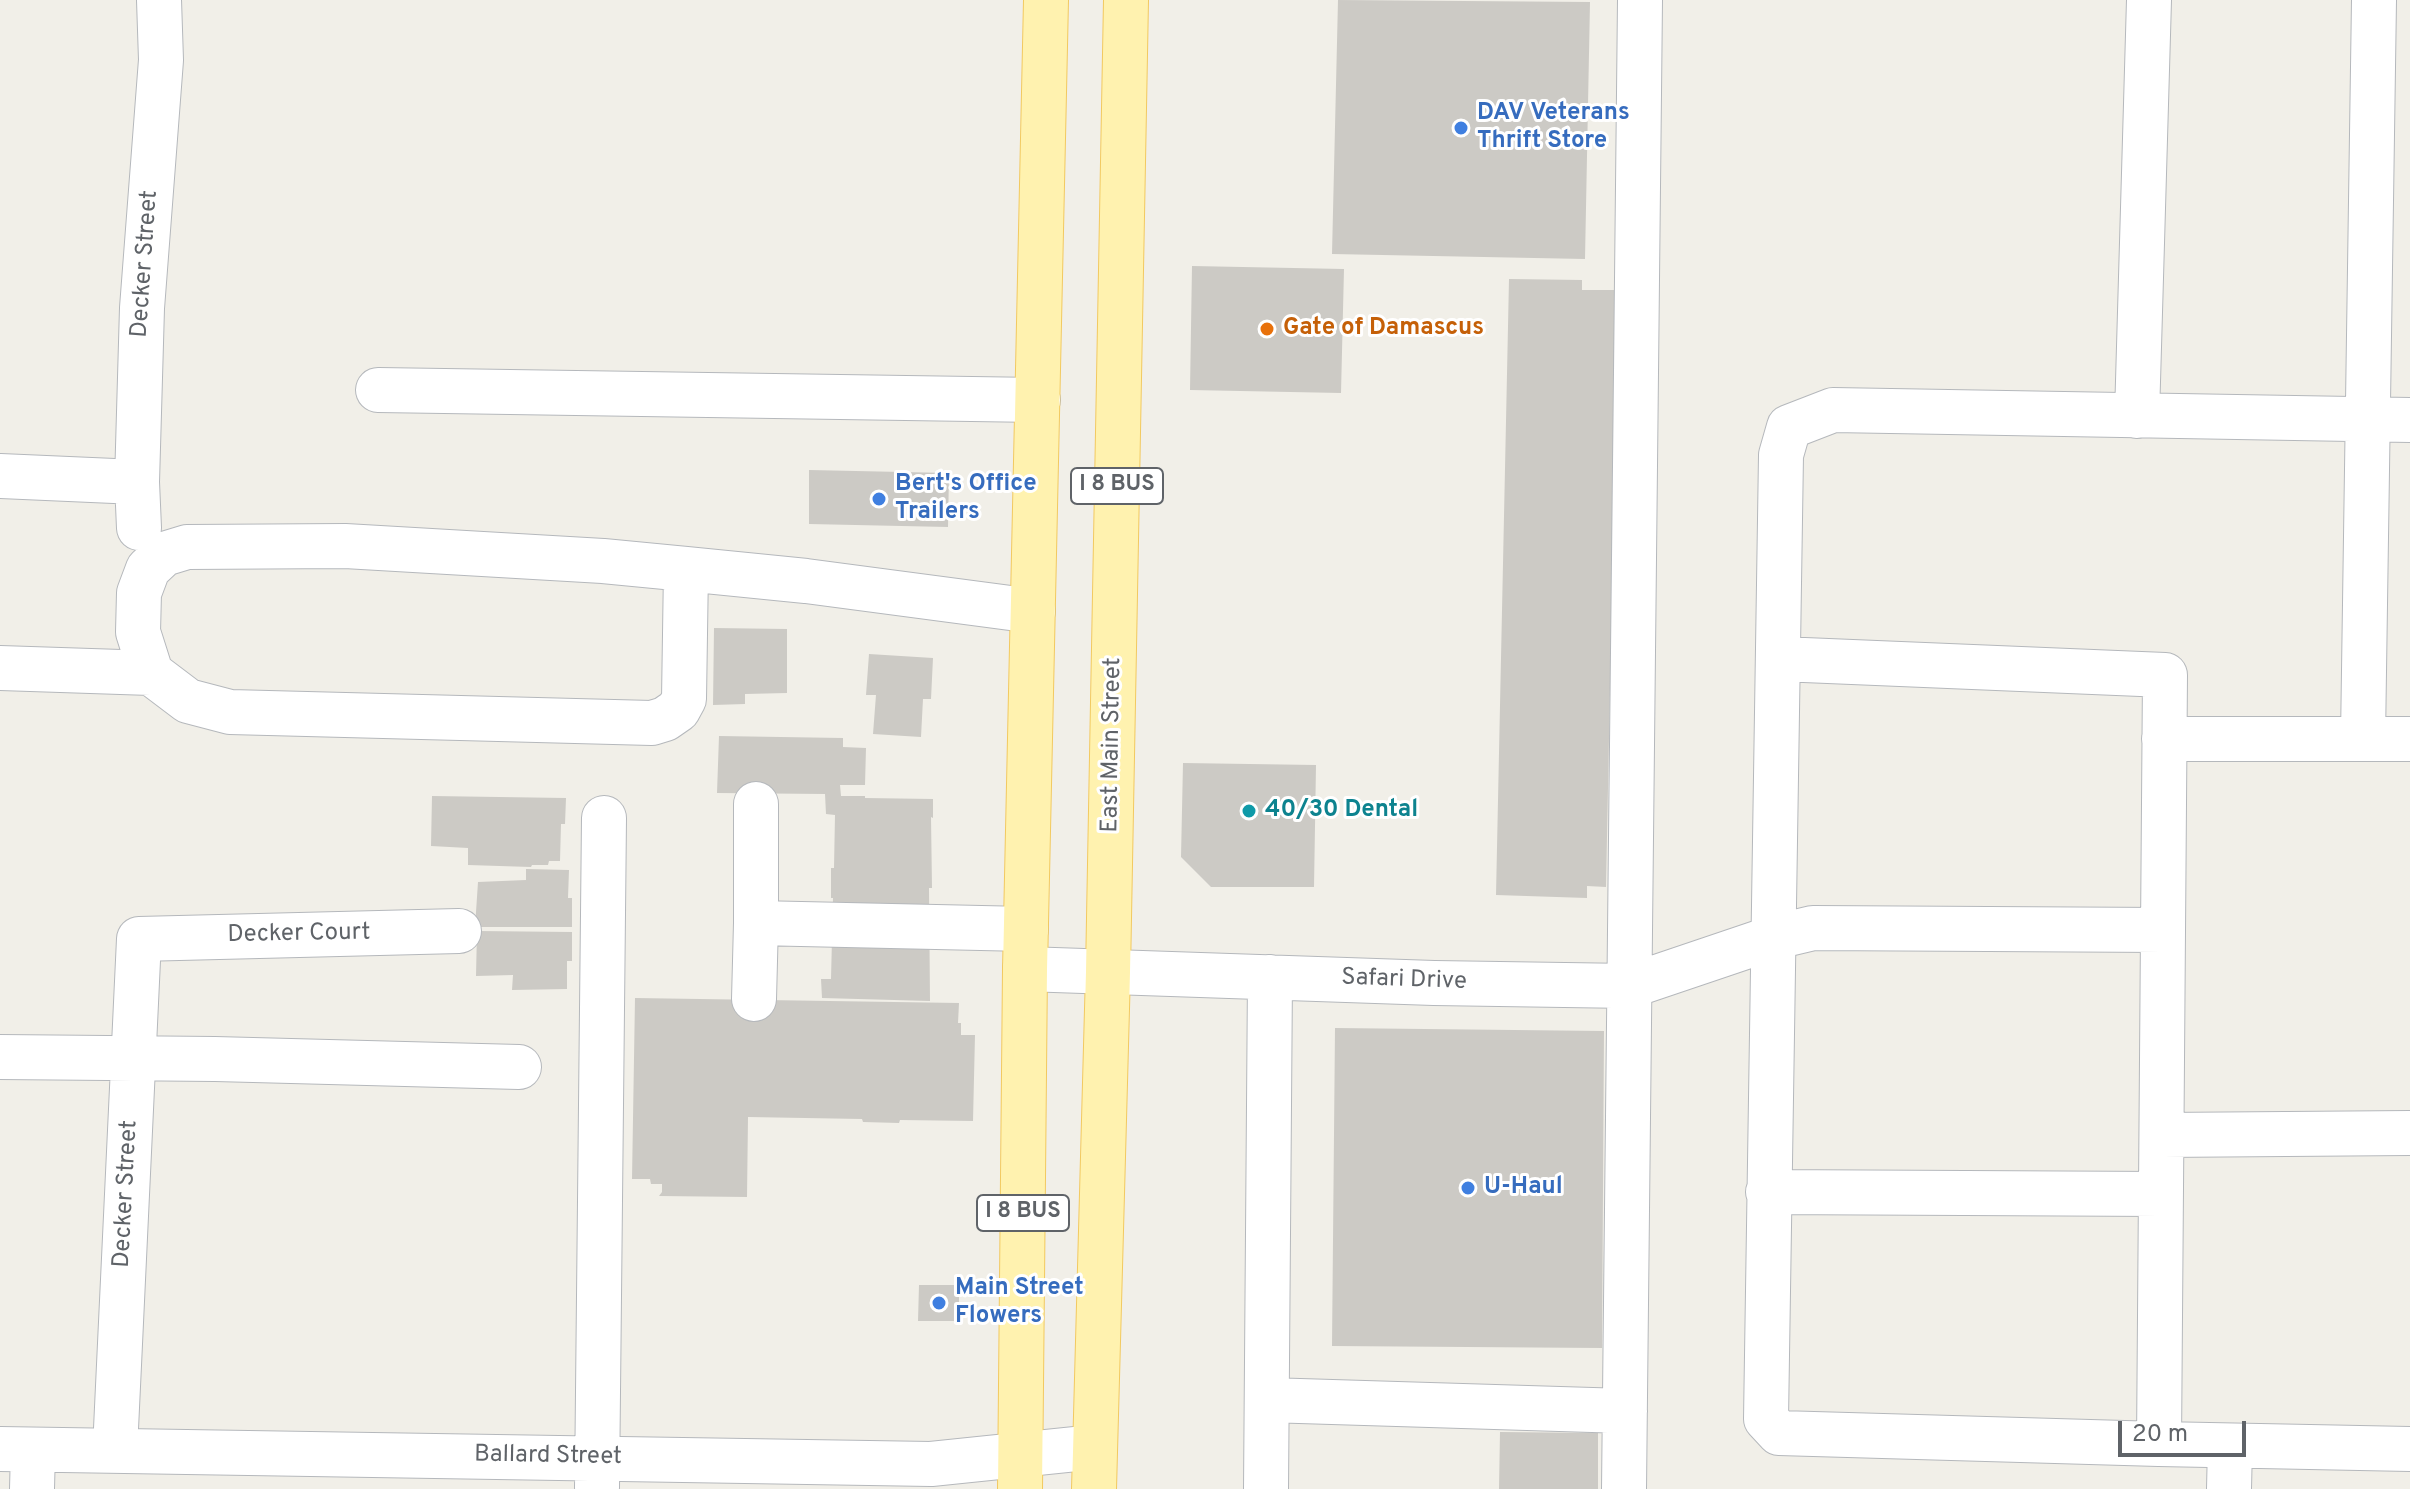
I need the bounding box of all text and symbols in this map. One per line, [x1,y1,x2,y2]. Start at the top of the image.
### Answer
place label: DAV Veterans Thrift Store [1477,100,1630,156]
marker: DAV Veterans Thrift Store [1452,119,1470,137]
street label: Decker Street [126,189,166,339]
place label: Gate of Damascus [1283,315,1484,343]
marker: Gate of Damascus [1258,320,1276,338]
road number: I 8 BUS [1071,468,1163,504]
place label: Bert's Office Trailers [895,471,1037,527]
marker: Bert's Office Trailers [870,490,888,508]
street label: East Main Street [1097,657,1129,833]
place label: 40/30 Dental [1265,797,1418,825]
marker: 40/30 Dental [1240,802,1258,820]
street label: Decker Court [227,919,371,951]
street label: Safari Drive [1341,964,1467,998]
street label: Decker Street [109,1119,145,1269]
place label: U-Haul [1484,1174,1563,1202]
marker: U-Haul [1459,1179,1477,1197]
road number: I 8 BUS [977,1195,1069,1231]
place label: Main Street Flowers [955,1275,1084,1331]
marker: Main Street Flowers [930,1294,948,1312]
scale bar [2122,1405,2250,1455]
text: 20 m [2132,1420,2188,1450]
street label: Ballard Street [474,1441,622,1473]

